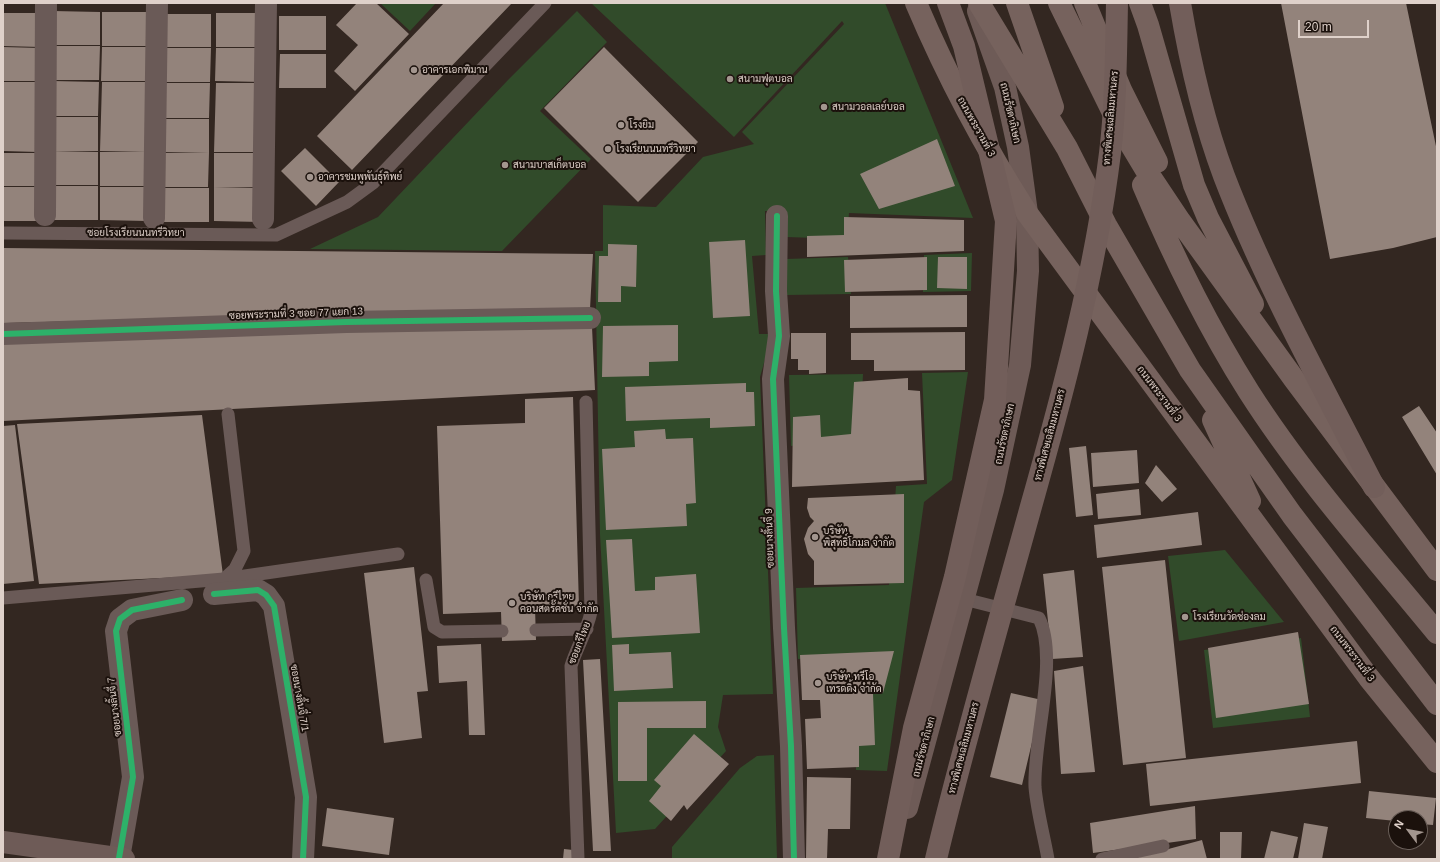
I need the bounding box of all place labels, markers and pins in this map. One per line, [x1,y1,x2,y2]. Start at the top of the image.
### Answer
place label: อาคารเอกพิมาน [422,64,488,76]
marker: อาคารเอกพิมาน [409,65,419,75]
place label: สนามฟุตบอล [738,73,793,85]
marker: สนามฟุตบอล [725,74,735,84]
place label: สนามวอลเลย์บอล [832,101,905,113]
marker: สนามวอลเลย์บอล [819,102,829,112]
place label: โรงยิม [629,119,654,131]
marker: โรงยิม [616,120,626,130]
place label: โรงเรียนนนทรีวิทยา [616,143,696,155]
marker: โรงเรียนนนทรีวิทยา [603,144,613,154]
place label: สนามบาสเก็ตบอล [513,159,586,171]
marker: สนามบาสเก็ตบอล [500,160,510,170]
place label: อาคารชมพูพันธุ์ทิพย์ [318,171,402,183]
marker: อาคารชมพูพันธุ์ทิพย์ [305,172,315,182]
place label: บริษัท พิสุทธิ์โกมล จำกัด [823,525,894,548]
marker: บริษัท พิสุทธิ์โกมล จำกัด [810,532,820,542]
place label: บริษัท กรีไทย คอนสตรั๊คชั่น จำกัด [520,591,598,614]
marker: บริษัท กรีไทย คอนสตรั๊คชั่น จำกัด [507,598,517,608]
place label: โรงเรียนวัดช่องลม [1193,611,1266,623]
marker: โรงเรียนวัดช่องลม [1180,612,1190,622]
place label: บริษัท ทรีโอ เทรดดิ้ง จำกัด [826,671,882,694]
marker: บริษัท ทรีโอ เทรดดิ้ง จำกัด [813,678,823,688]

